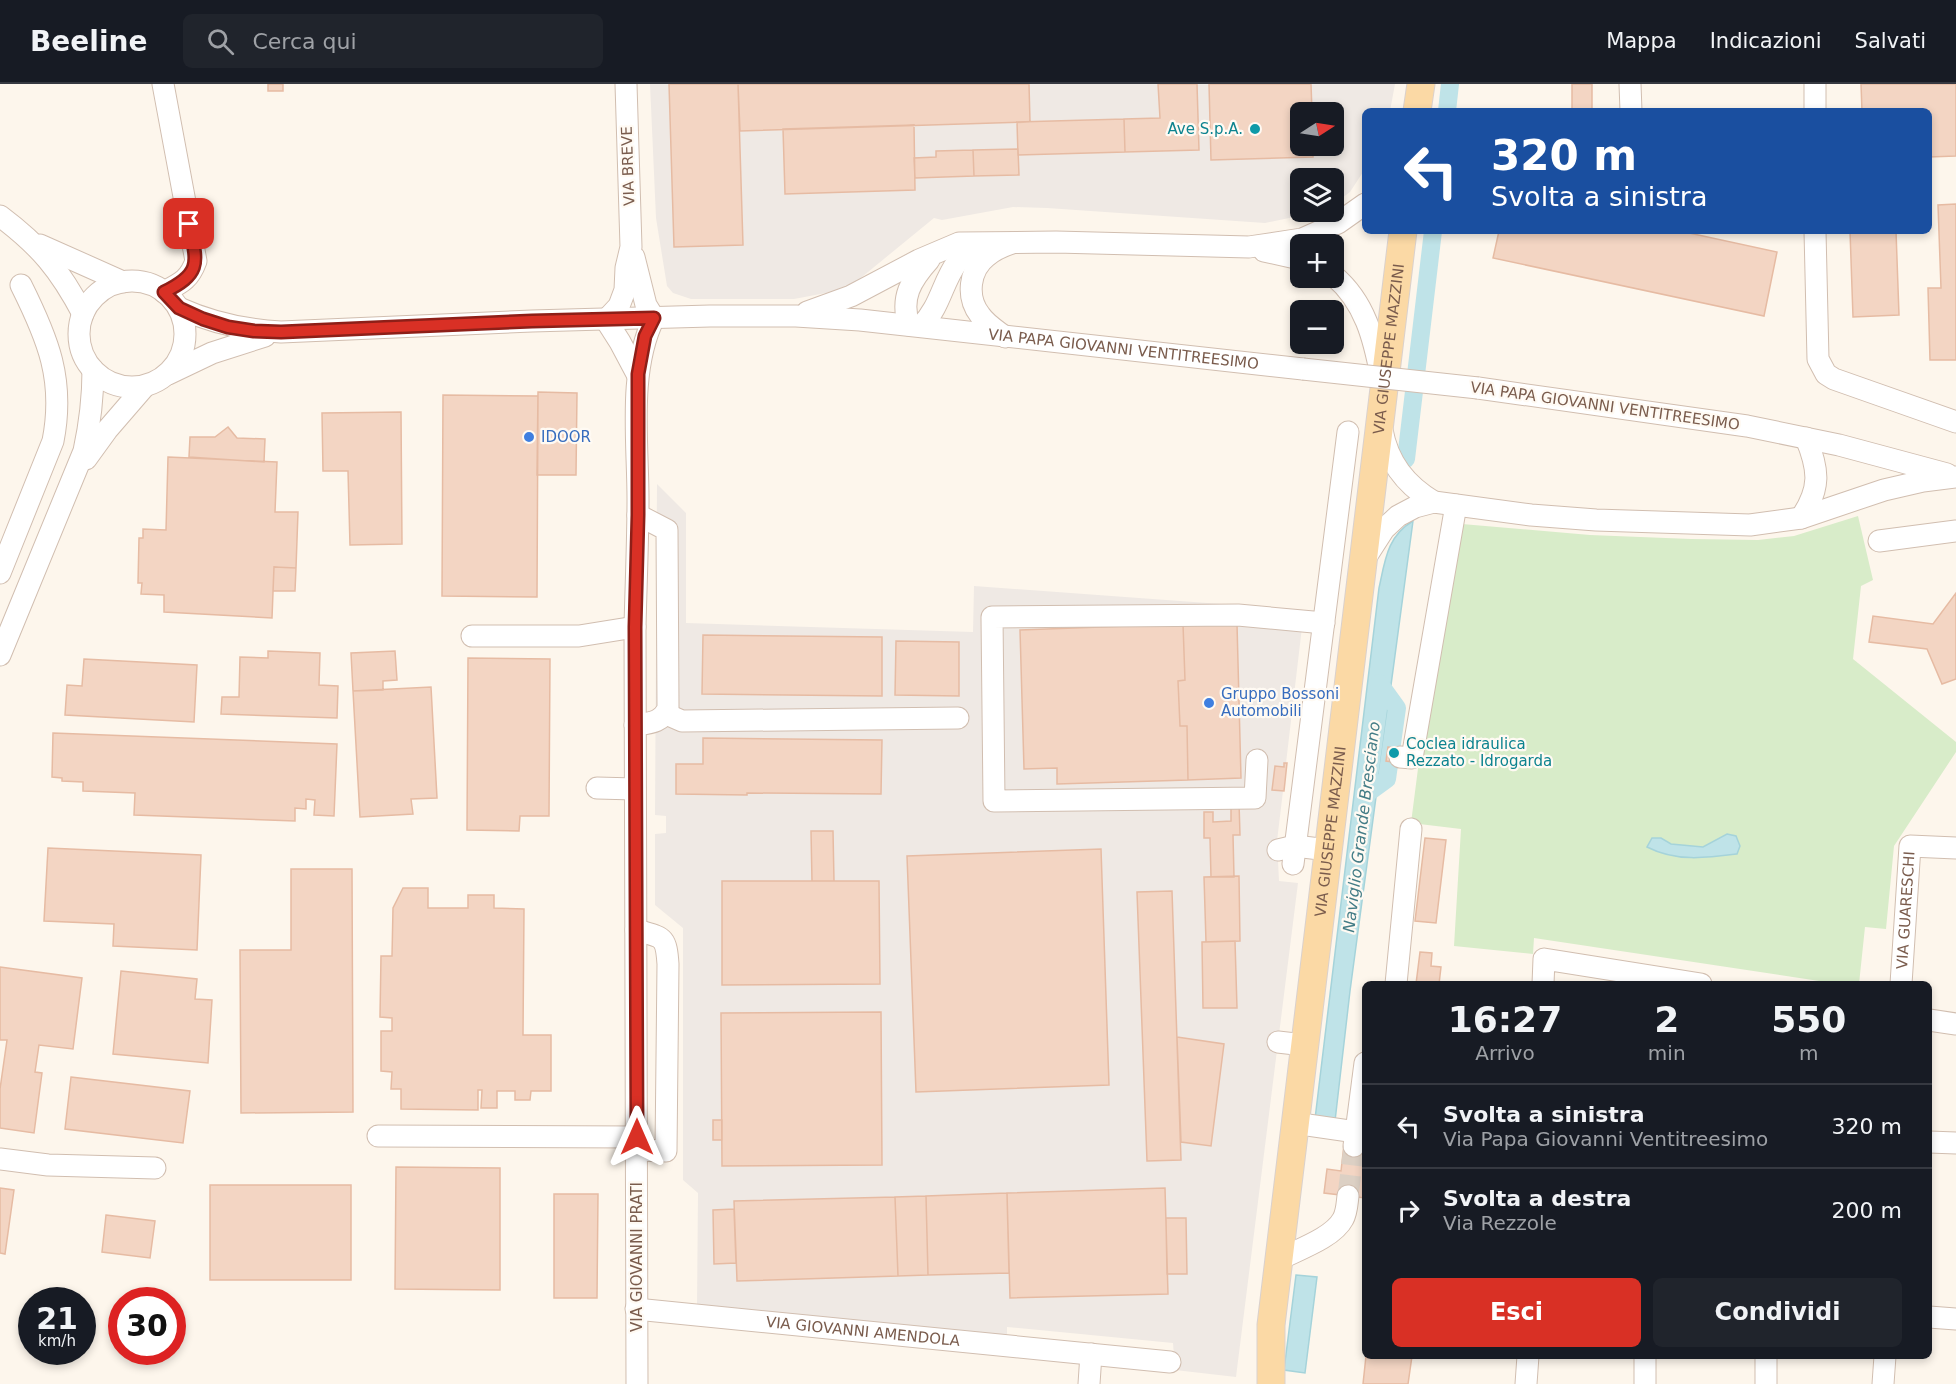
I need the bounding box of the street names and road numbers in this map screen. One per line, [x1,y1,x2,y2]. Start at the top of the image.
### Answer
street label: VIA BREVE [618,126,638,206]
street label: VIA GIUSEPPE MAZZINI [1370,263,1408,436]
street label: VIA PAPA GIOVANNI VENTITREESIMO [987,325,1260,373]
street label: VIA PAPA GIOVANNI VENTITREESIMO [1469,378,1741,434]
street label: VIA GIUSEPPE MAZZINI [1311,745,1350,918]
street label: VIA GUARESCHI [1893,851,1919,970]
street label: VIA GIOVANNI PRATI [628,1182,646,1332]
street label: VIA GIOVANNI AMENDOLA [765,1313,961,1350]

